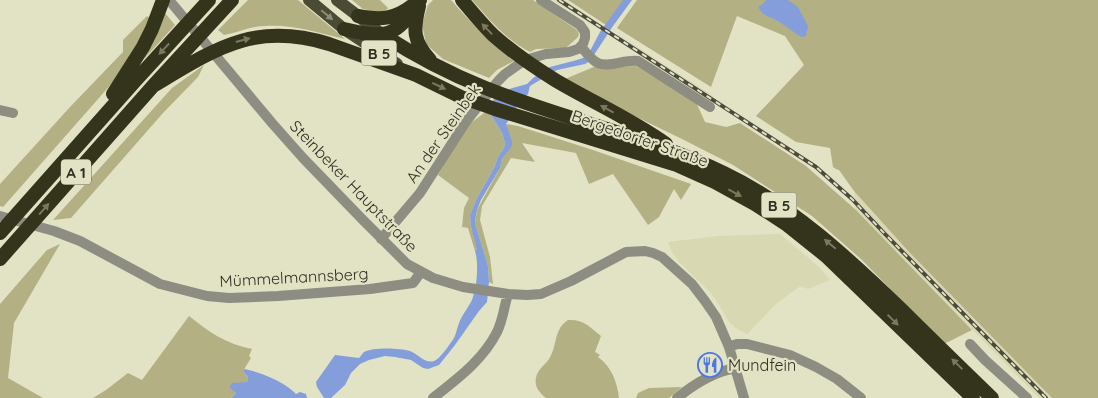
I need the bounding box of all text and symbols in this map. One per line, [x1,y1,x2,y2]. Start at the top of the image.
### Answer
one-way arrow [320,9,333,20]
one-way arrow [482,23,494,35]
one-way arrow [236,36,251,44]
road number: B 5 [362,40,396,66]
one-way arrow [158,42,170,54]
street label: An der Steinbek [401,80,485,186]
one-way arrow [432,82,446,90]
street label: Bergedorfer Straße [569,105,711,171]
one-way arrow [600,105,615,113]
street label: Steinbeker Hauptstraße [286,116,422,256]
road number: A 1 [61,160,91,184]
one-way arrow [728,189,742,197]
road number: B 5 [762,192,796,218]
one-way arrow [38,203,49,216]
one-way arrow [824,239,837,250]
street label: Mümmelmannsberg [219,263,369,291]
one-way arrow [886,314,898,326]
restaurant icon: Mundfein [697,352,723,378]
place label: Mundfein [728,355,796,375]
one-way arrow [951,358,963,370]

